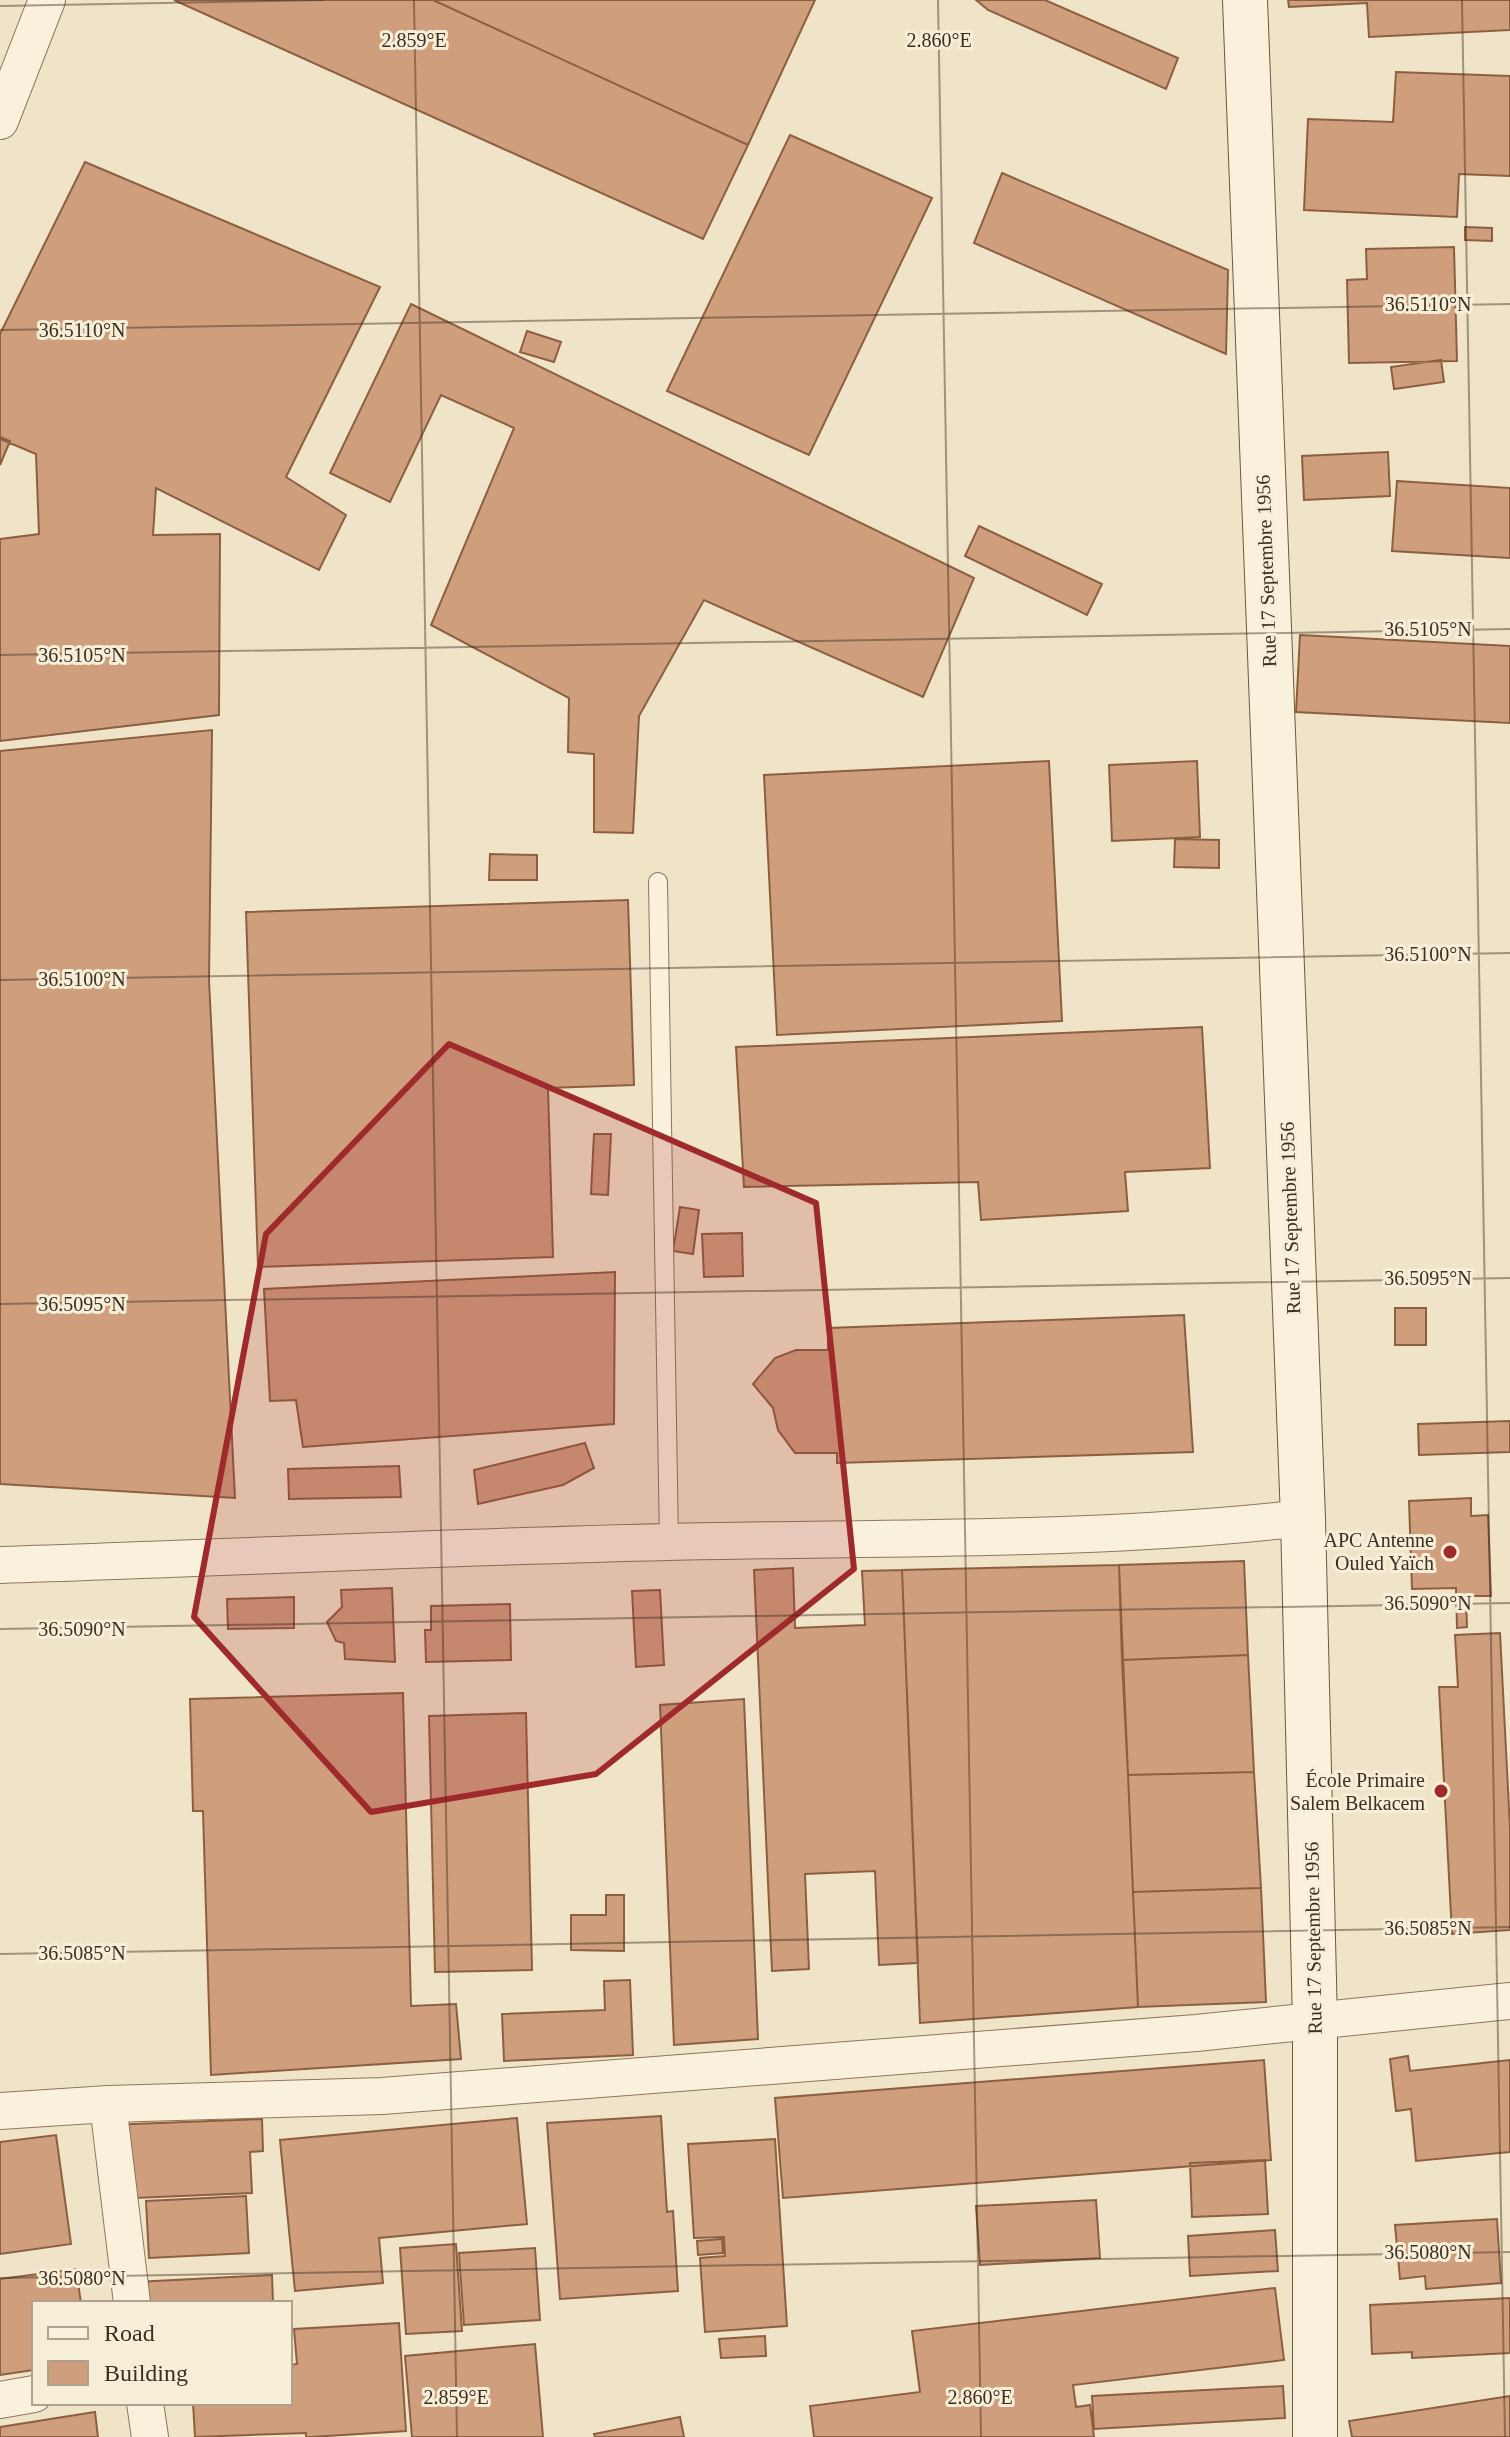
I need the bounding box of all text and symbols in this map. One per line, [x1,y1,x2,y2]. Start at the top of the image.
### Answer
text: 2.859°E [381,29,447,51]
text: 2.860°E [906,29,972,51]
text: 36.5110°N [1385,293,1471,315]
text: 36.5110°N [39,319,125,341]
street label: Rue 17 Septembre 1956 [1252,474,1281,668]
text: 36.5105°N [1384,618,1472,640]
text: 36.5105°N [38,644,126,666]
text: 36.5100°N [1384,943,1472,965]
text: 36.5100°N [38,968,126,990]
street label: Rue 17 Septembre 1956 [1276,1121,1305,1315]
text: 36.5095°N [1384,1267,1472,1289]
text: 36.5095°N [38,1293,126,1315]
place label: APC Antenne Ouled Yaïch [1323,1529,1434,1574]
marker: APC Antenne Ouled Yaïch [1441,1543,1459,1561]
text: 36.5090°N [1384,1592,1472,1614]
text: 36.5090°N [38,1618,126,1640]
place label: École Primaire Salem Belkacem [1290,1769,1425,1814]
marker: École Primaire Salem Belkacem [1432,1782,1450,1800]
street label: Rue 17 Septembre 1956 [1300,1841,1327,2035]
text: 36.5085°N [1384,1917,1472,1939]
text: 36.5085°N [38,1942,126,1964]
text: 36.5080°N [1384,2241,1472,2263]
text: 36.5080°N [38,2267,126,2289]
legend [32,2301,292,2405]
text: Road [104,2320,155,2346]
text: Building [104,2360,188,2386]
text: 2.859°E [423,2386,489,2408]
text: 2.860°E [947,2386,1013,2408]

